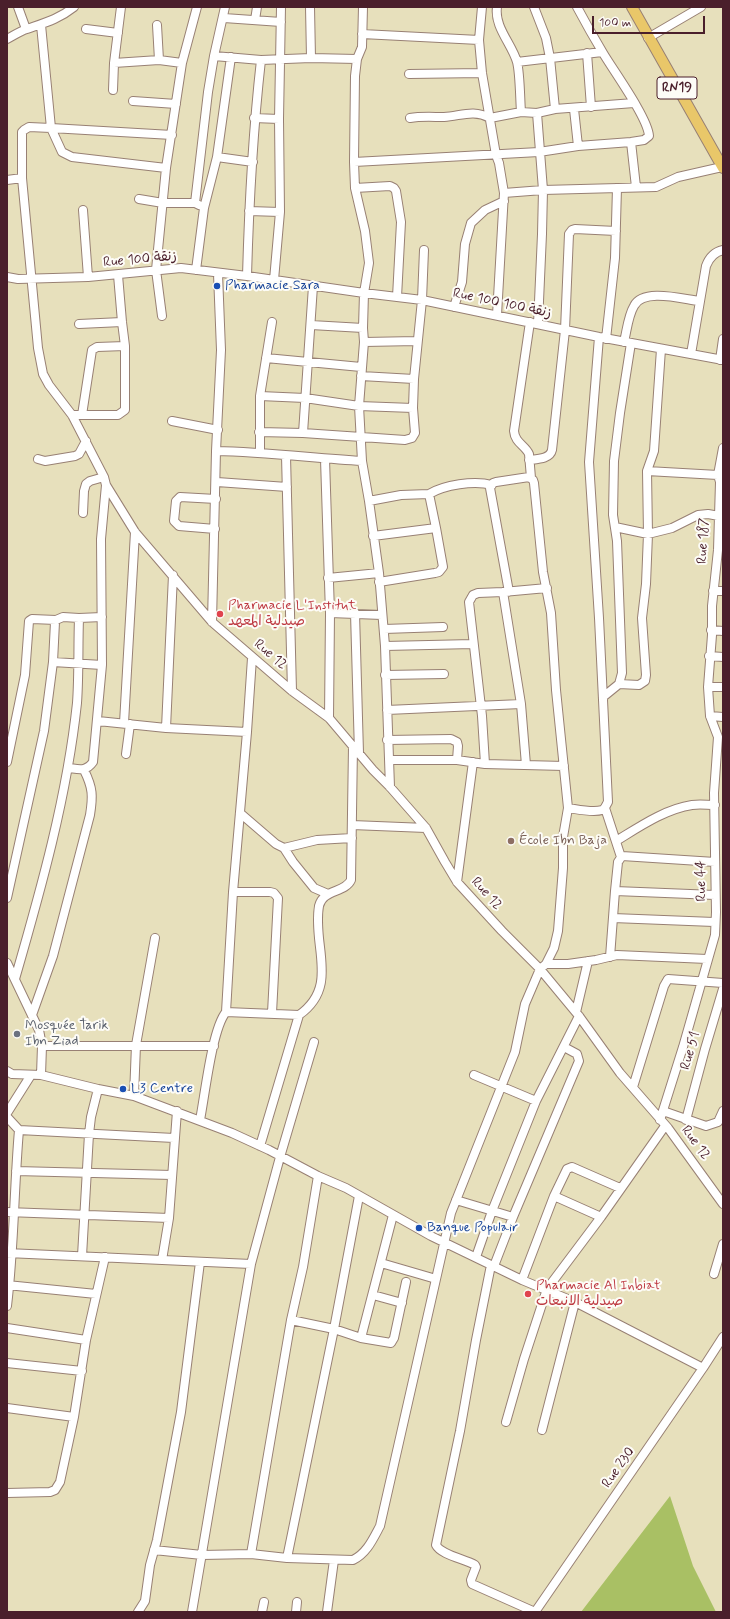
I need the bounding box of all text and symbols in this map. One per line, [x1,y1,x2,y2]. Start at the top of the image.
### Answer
scale bar [594,8,707,34]
text: 100 m [599,15,631,31]
road number: RN19 [657,77,697,99]
street label: Rue 100 زنقة [102,248,178,272]
place label: Pharmacie Sara [225,278,320,294]
marker: Pharmacie Sara [212,281,222,291]
street label: Rue 100 زنقة 100 [451,285,553,323]
street label: Rue 187 [694,517,714,565]
place label: Pharmacie L'Institut صيدلية المعهد [228,598,356,630]
marker: Pharmacie L'Institut صيدلية المعهد [215,609,225,619]
street label: Rue 12 [250,636,290,674]
place label: École Ibn Baja [519,833,607,849]
marker: École Ibn Baja [506,836,516,846]
street label: Rue 44 [693,860,711,902]
street label: Rue 12 [467,874,505,914]
place label: Mosquée Tarik Ibn Ziad [25,1018,109,1050]
marker: Mosquée Tarik Ibn Ziad [12,1029,22,1039]
street label: Rue 51 [678,1030,704,1072]
place label: L3 Centre [131,1081,193,1097]
marker: L3 Centre [118,1084,128,1094]
street label: Rue 12 [677,1123,713,1163]
place label: Banque Populair [427,1220,518,1236]
marker: Banque Populair [414,1223,424,1233]
place label: Pharmacie Al Inbiat صيدلية الانبعات [536,1278,661,1310]
marker: Pharmacie Al Inbiat صيدلية الانبعات [523,1289,533,1299]
street label: Rue 230 [599,1444,639,1492]

